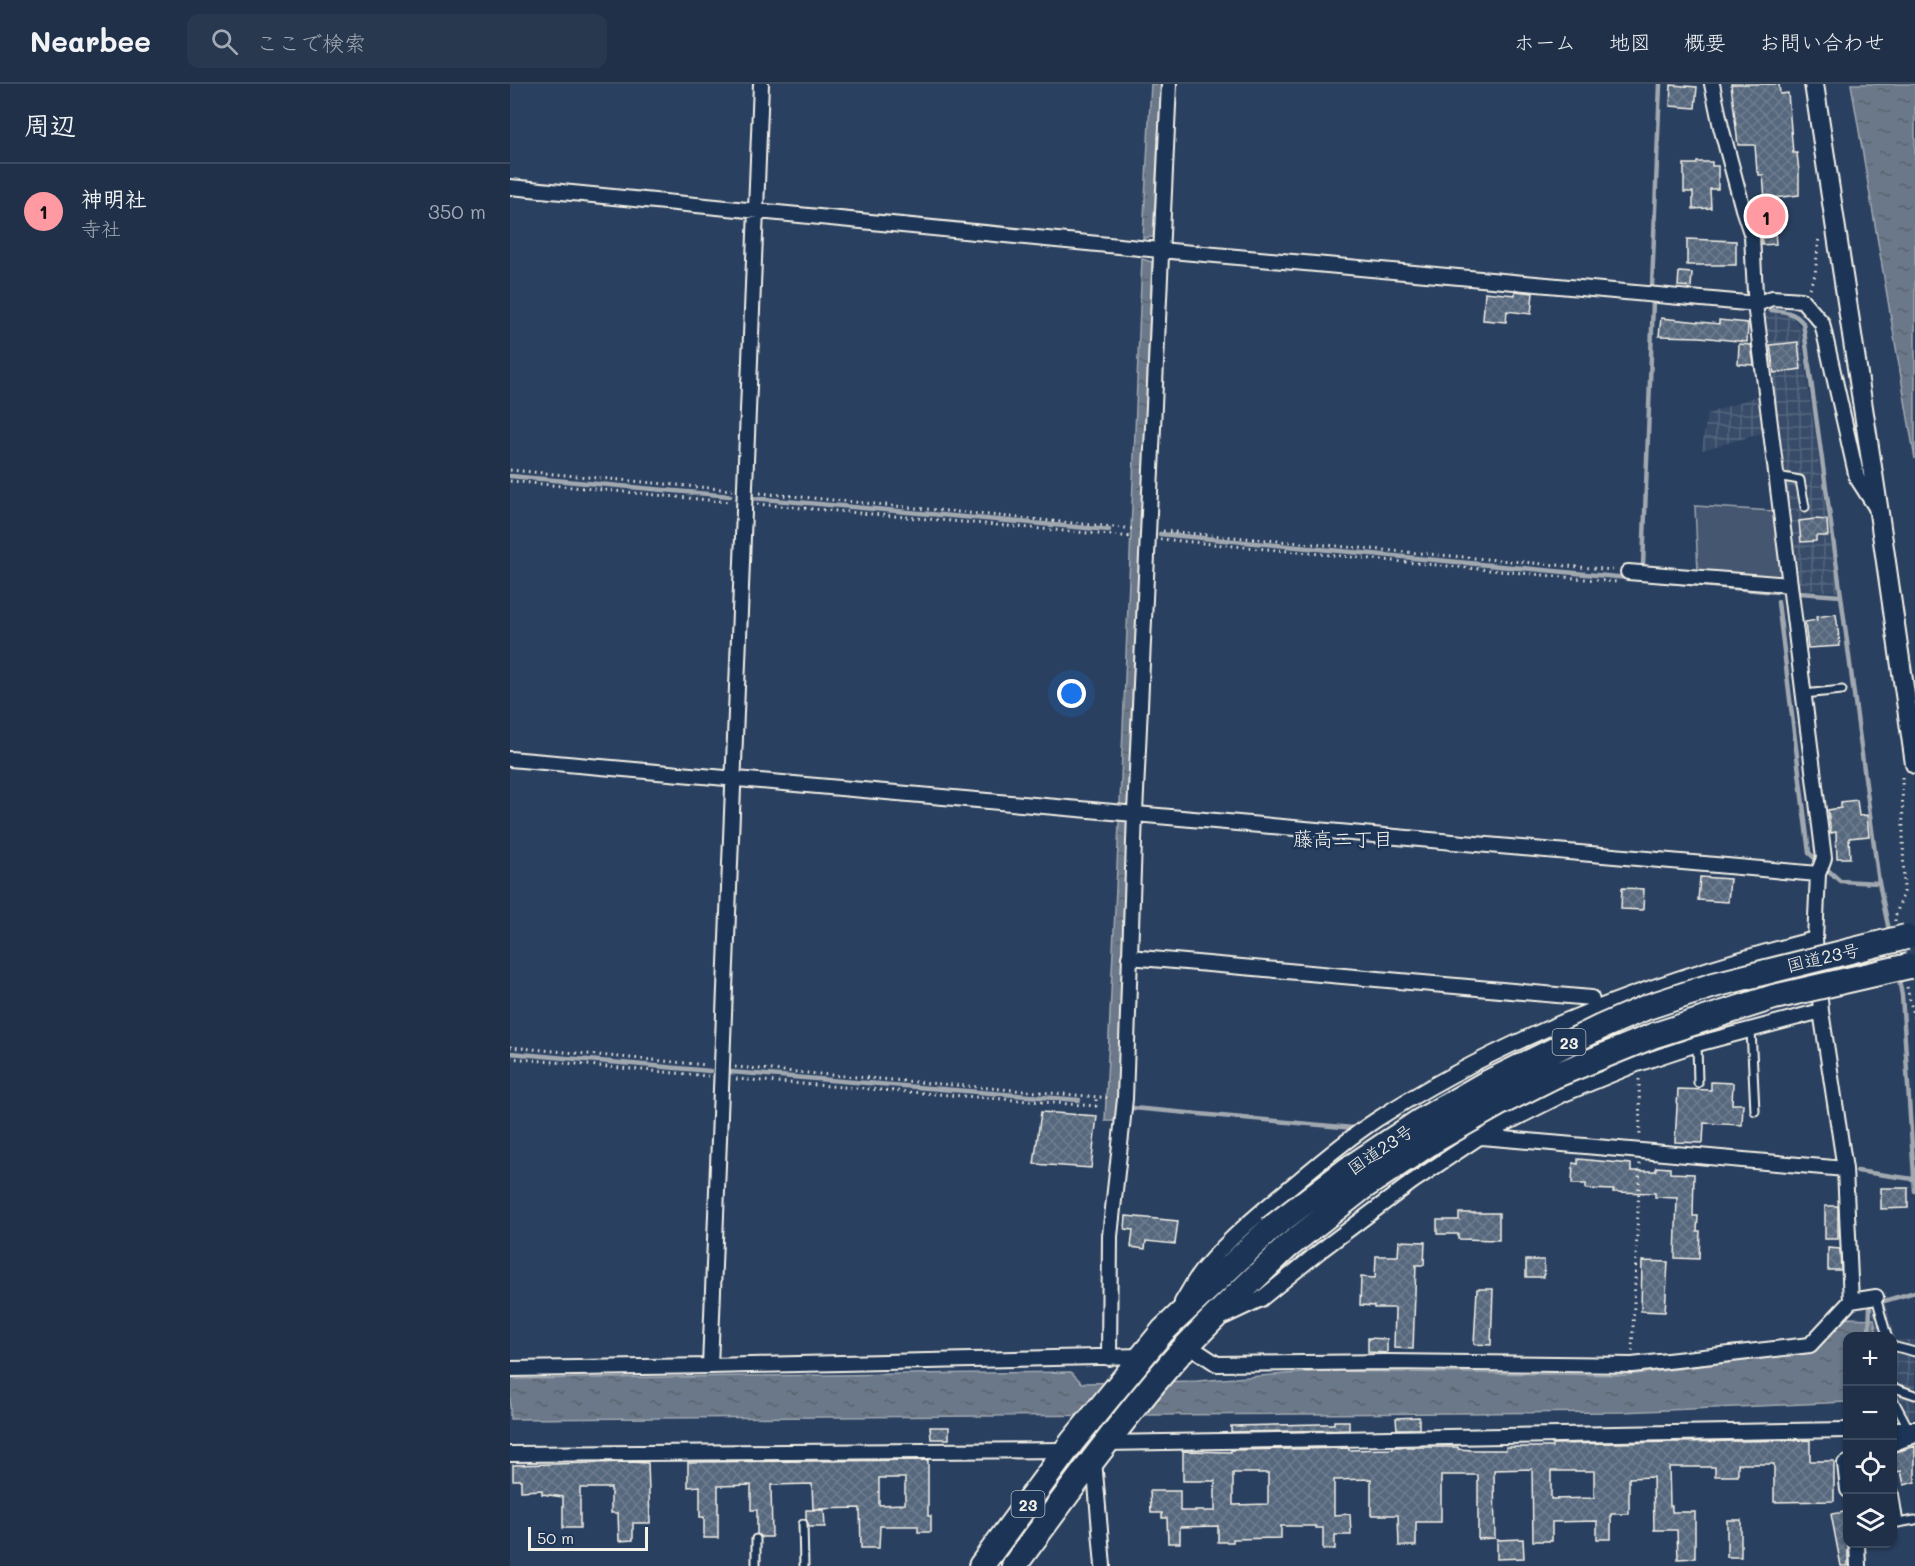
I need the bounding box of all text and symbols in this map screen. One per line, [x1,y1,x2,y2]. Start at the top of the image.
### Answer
search box [187,14,607,68]
text: Nearbee [30,23,151,59]
icon: search [208,25,241,58]
text: ここで検索 [256,28,366,57]
text: ホーム [1514,28,1576,55]
text: 地図 [1609,28,1651,55]
text: 概要 [1684,28,1726,55]
text: お問い合わせ [1759,28,1885,55]
text: 周辺 [24,108,76,142]
text: 神明社 [81,184,147,213]
pin: 1 [1746,194,1786,238]
text: 1 [39,198,48,224]
text: 350 m [428,198,486,224]
text: 寺社 [81,215,121,241]
your location [1057,679,1086,708]
district label: 藤高二丁目 [1293,825,1393,851]
street label: 国道23号 [1784,937,1862,977]
road number: 23 [1552,1029,1586,1055]
street label: 国道23号 [1342,1118,1418,1180]
map controls [1843,1332,1897,1548]
button: + [1843,1332,1897,1386]
button: − [1843,1386,1897,1440]
button: locate [1843,1440,1897,1494]
road number: 23 [1012,1491,1044,1517]
button: layers [1843,1494,1897,1548]
scale bar [528,1524,648,1552]
text: 50 m [537,1527,574,1548]

